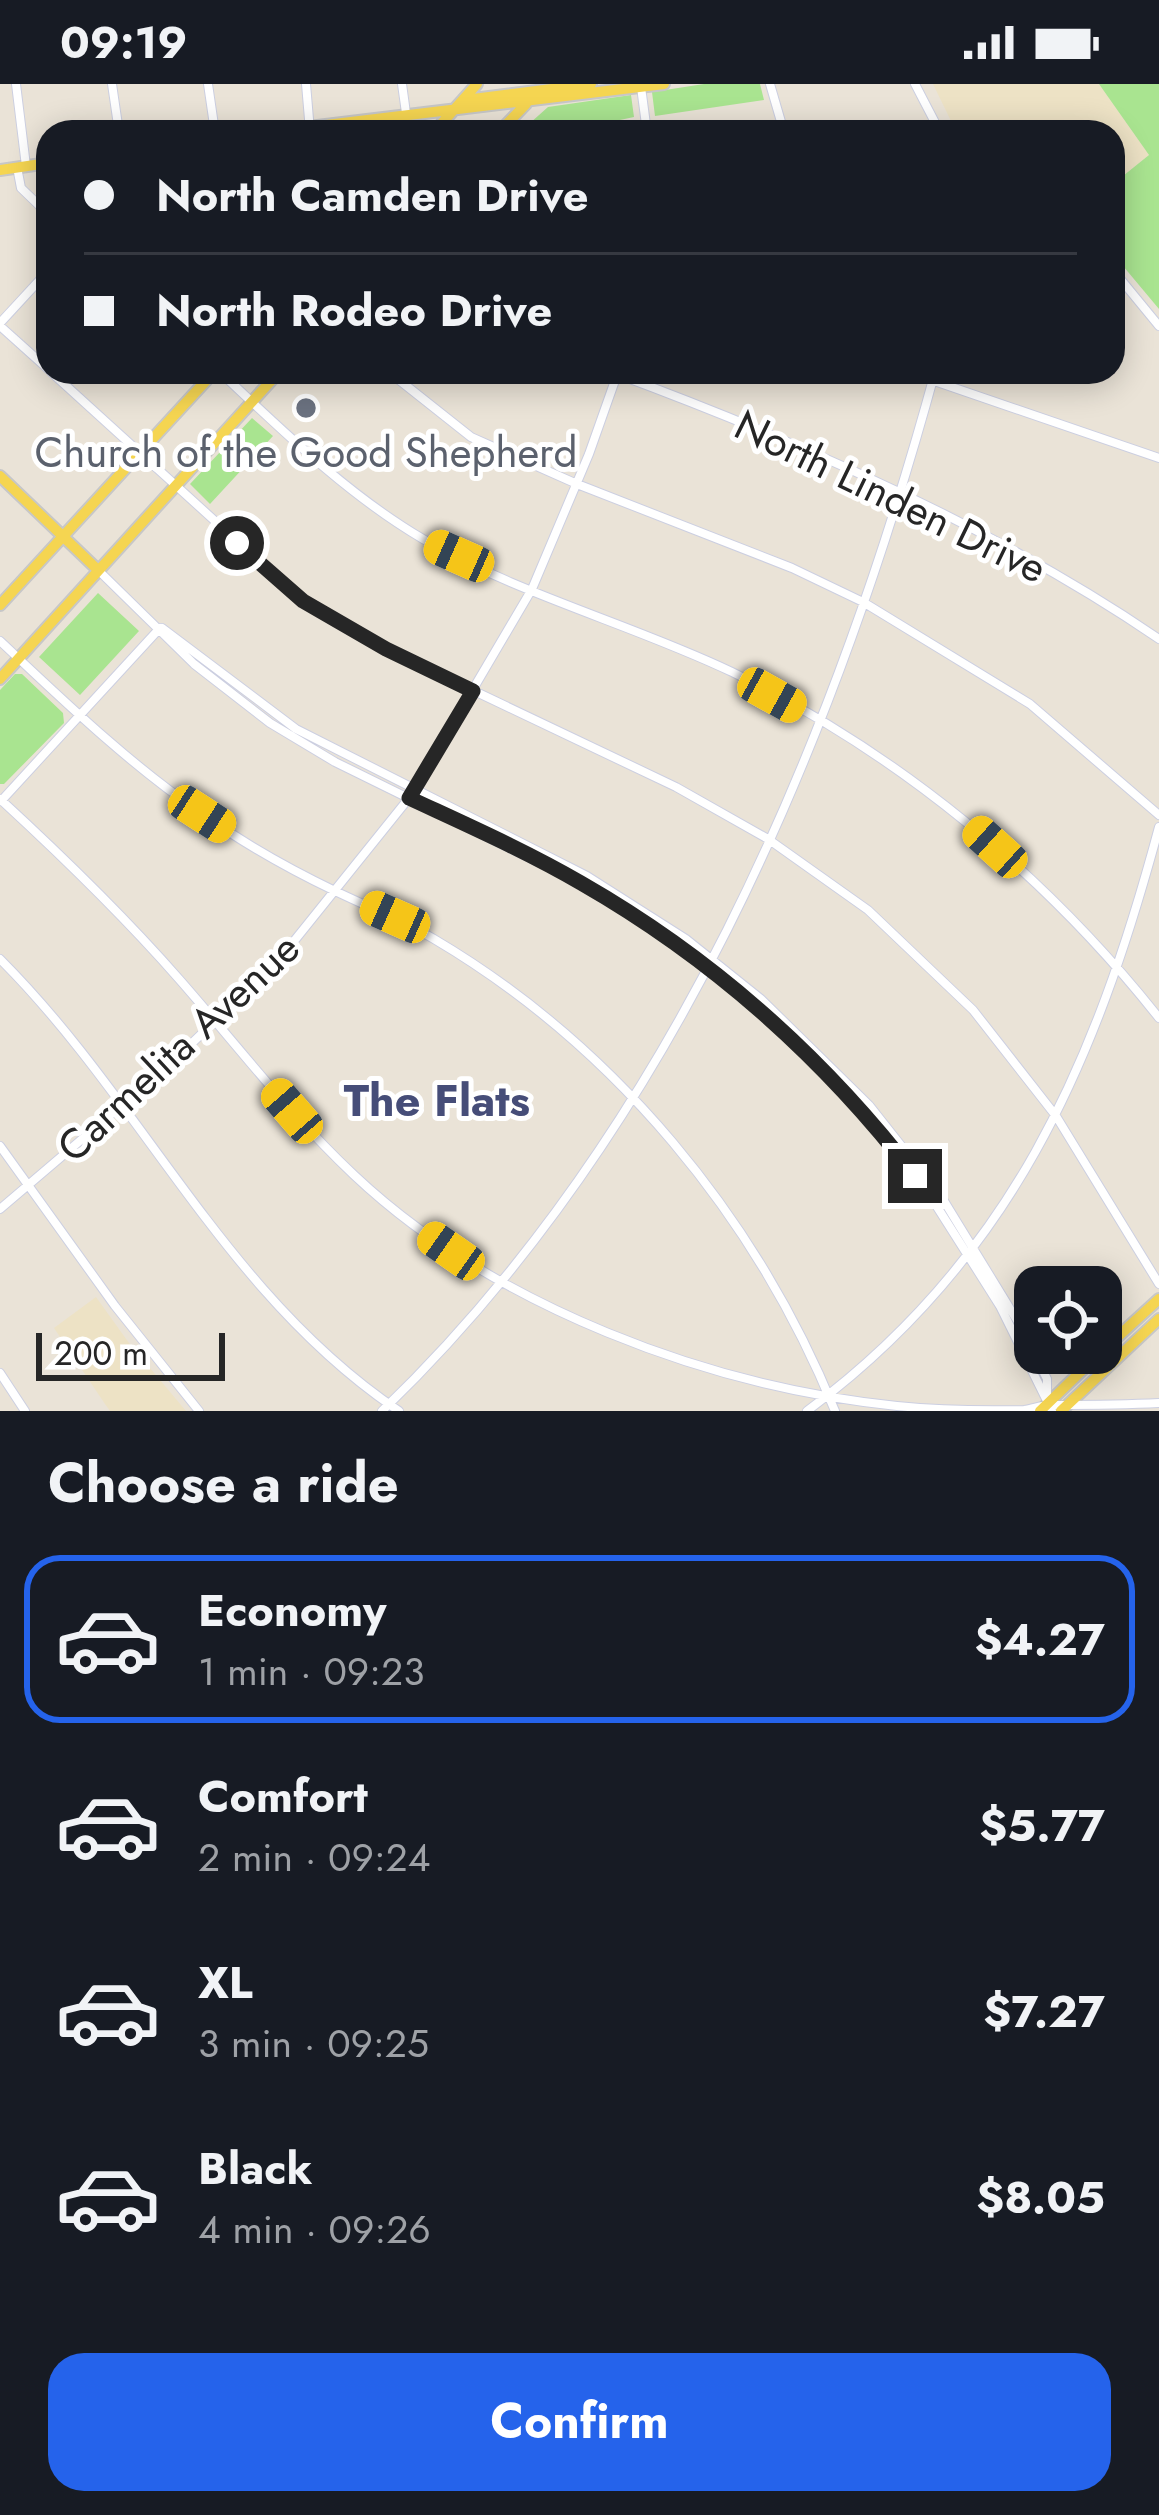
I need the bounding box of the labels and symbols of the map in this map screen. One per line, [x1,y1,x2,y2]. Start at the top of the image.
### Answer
street label: North Linden Drive [725,394,1057,598]
marker: Church of the Good Shepherd [293,395,319,421]
place label: Church of the Good Shepherd [35,422,577,483]
route start [210,516,264,570]
car [419,525,499,587]
car [732,662,812,728]
car [162,779,242,849]
car [956,810,1034,884]
car [355,886,435,948]
street label: Carmelita Avenue [43,919,313,1176]
district label: The Flats [344,1068,530,1133]
car [255,1072,329,1150]
route end [888,1149,942,1203]
car [411,1216,491,1286]
scale bar [36,1327,225,1380]

